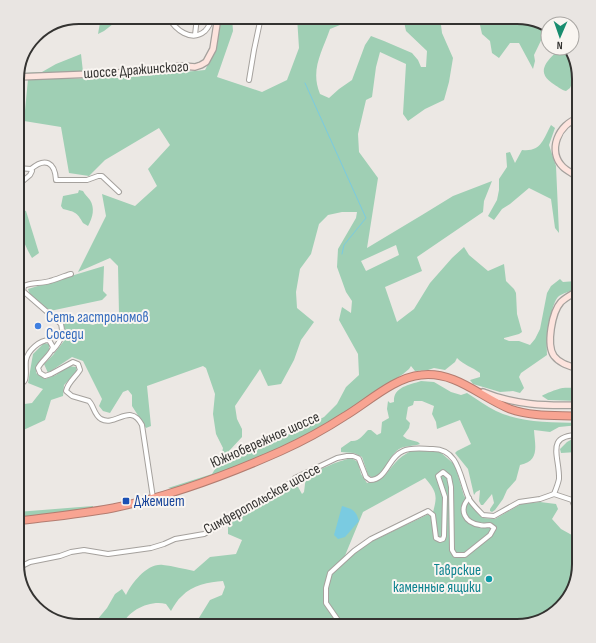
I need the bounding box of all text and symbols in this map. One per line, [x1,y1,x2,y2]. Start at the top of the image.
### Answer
north arrow [540,16,580,56]
text: N [556,39,563,52]
street label: шоссе Дражинского [83,57,189,83]
place label: Сеть гастрономов Соседи [46,308,149,344]
marker: Сеть гастрономов Соседи [33,321,43,331]
street label: Южнобережное шоссе [207,407,323,473]
street label: Симферопольское шоссе [200,459,324,539]
place label: Джемиет [134,492,185,511]
marker: Джемиет [121,496,131,506]
place label: Таврские каменные ящики [393,561,481,597]
marker: Таврские каменные ящики [484,574,494,584]

